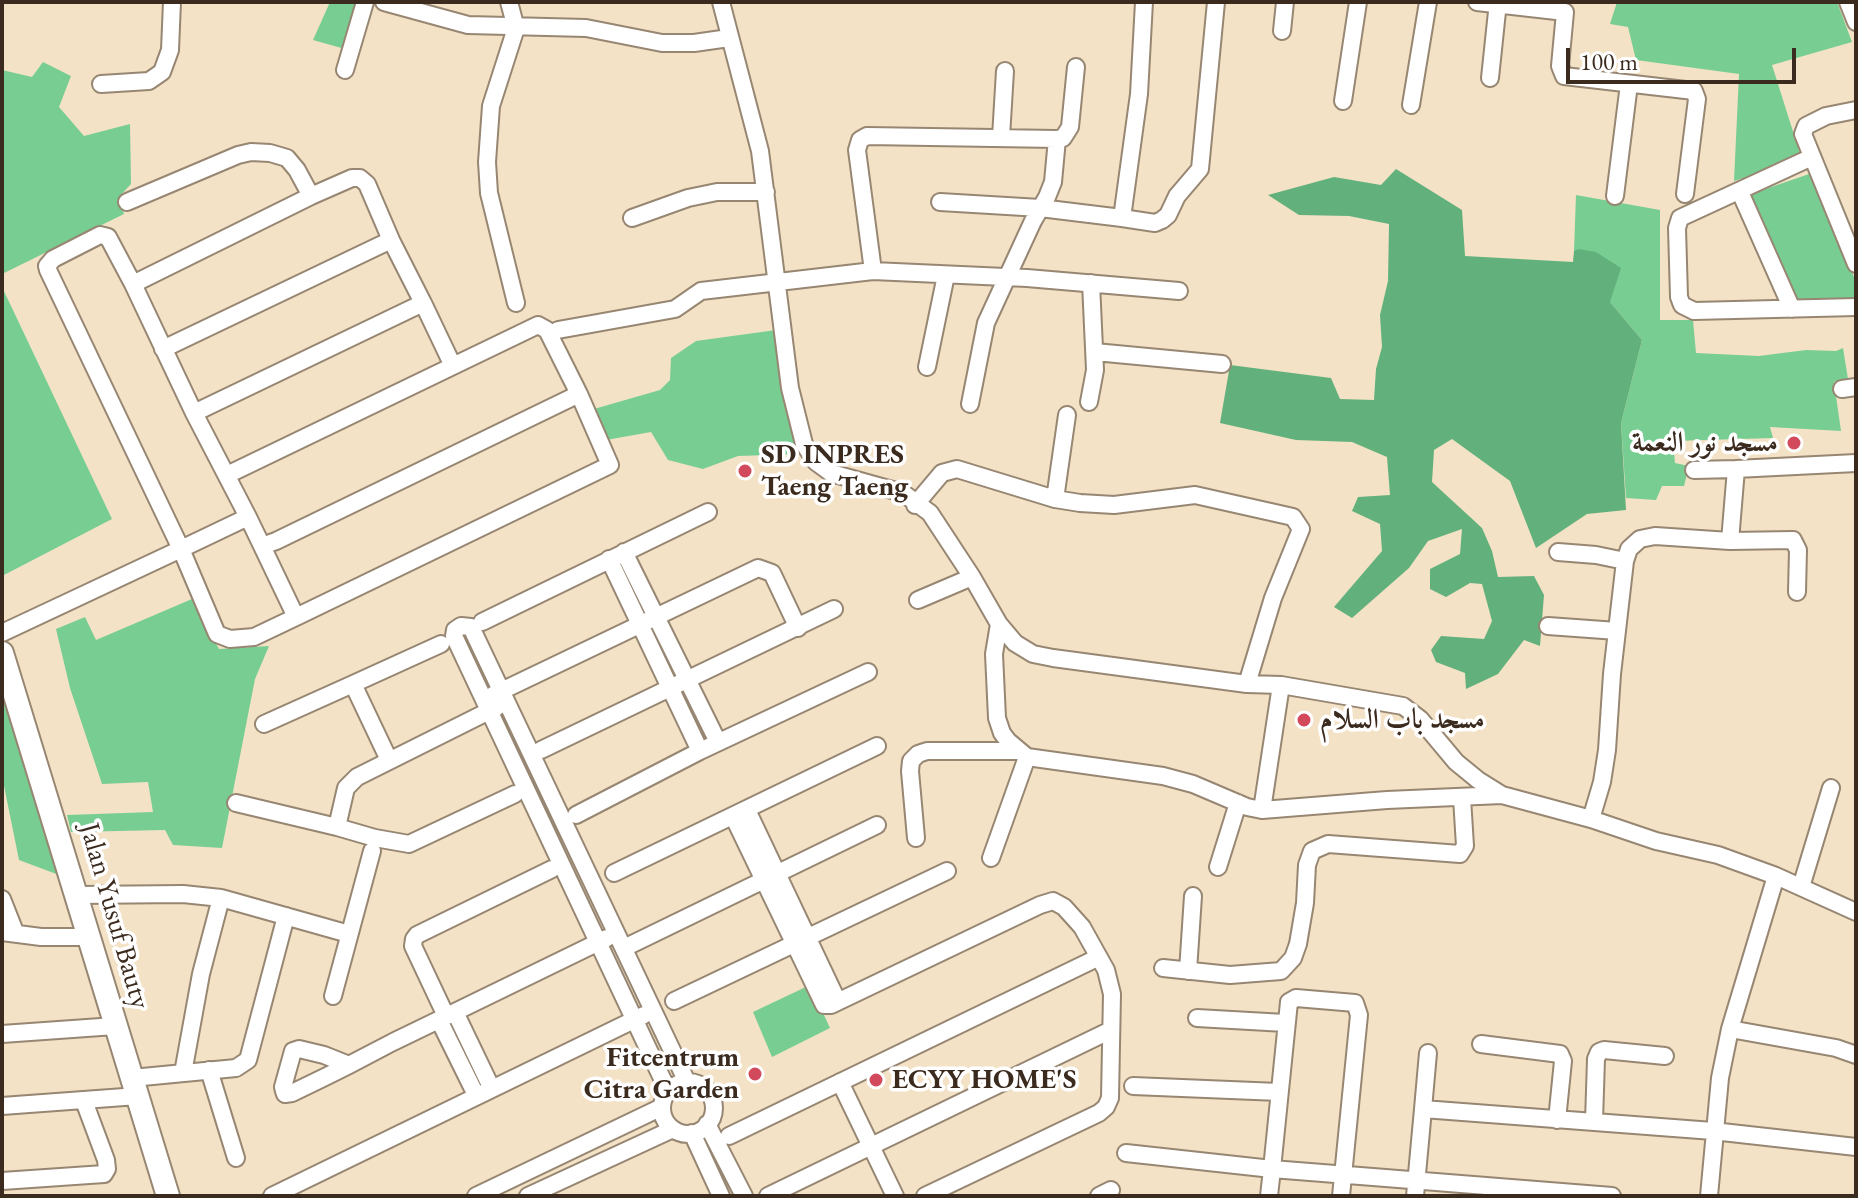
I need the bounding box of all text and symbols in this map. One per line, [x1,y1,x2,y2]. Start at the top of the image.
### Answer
scale bar [1570,32,1800,82]
text: 100 m [1580,46,1638,77]
place label: مسجد نور النعمة [1632,426,1778,460]
marker: مسجد نور النعمة [1785,434,1803,452]
place label: SD INPRES Taeng Taeng [761,438,908,504]
marker: SD INPRES Taeng Taeng [736,462,754,480]
place label: مسجد باب السلام [1320,703,1485,737]
marker: مسجد باب السلام [1295,711,1313,729]
street label: Jalan Yusuf Bauty [71,819,157,1013]
place label: Fitcentrum Citra Garden [584,1041,739,1107]
place label: ECYY HOME'S [892,1063,1077,1097]
marker: Fitcentrum Citra Garden [746,1065,764,1083]
marker: ECYY HOME'S [867,1071,885,1089]

